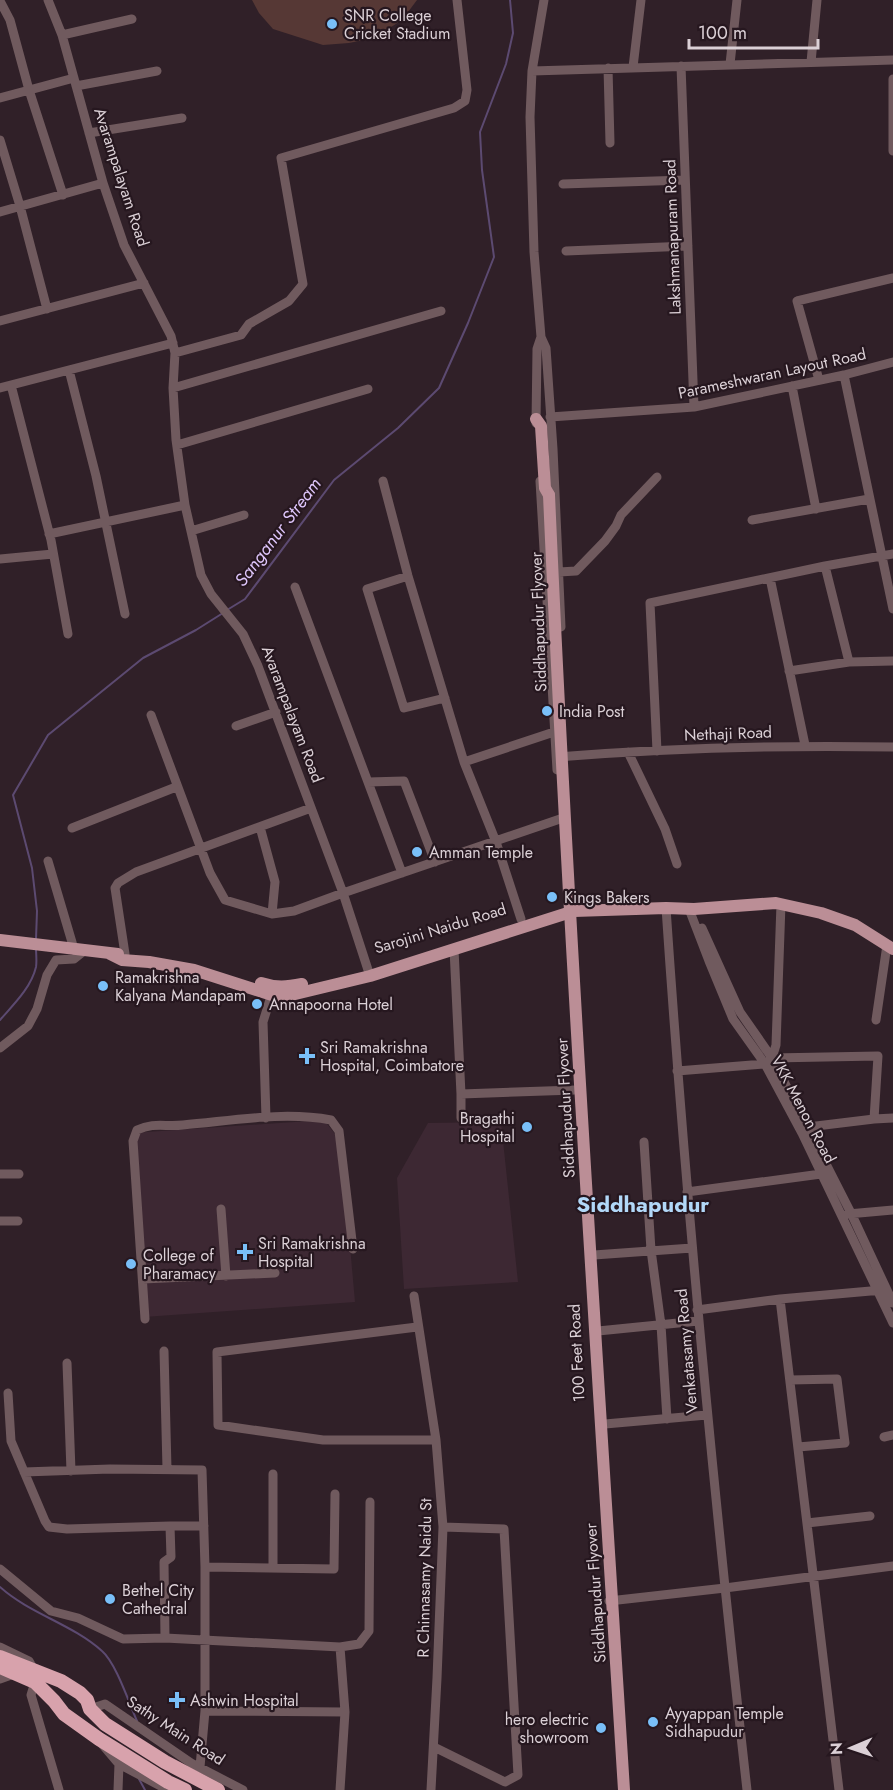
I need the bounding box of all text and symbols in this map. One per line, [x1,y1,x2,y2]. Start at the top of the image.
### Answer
place label: SNR College Cricket Stadium [344,4,450,45]
scale bar [689,12,818,50]
marker: SNR College Cricket Stadium [325,17,339,31]
text: 100 m [698,20,747,46]
street label: Avarampalayam Road [88,105,155,250]
street label: Lakshmanapuram Road [658,159,687,315]
street label: Parameshwaran Layout Road [676,342,868,405]
water label: Sanganur Stream [228,472,328,592]
street label: Siddhapudur Flyover [525,551,552,692]
street label: Avarampalayam Road [256,642,329,786]
place label: India Post [559,700,625,723]
marker: India Post [540,704,554,718]
street label: Nethaji Road [684,720,772,747]
place label: Amman Temple [429,841,533,864]
marker: Amman Temple [410,845,424,859]
place label: Kings Bakers [564,886,650,909]
marker: Kings Bakers [545,890,559,904]
street label: Sarojini Naidu Road [371,897,509,960]
place label: Ramakrishna Kalyana Mandapam [115,966,246,1007]
marker: Ramakrishna Kalyana Mandapam [96,979,110,993]
place label: Annapoorna Hotel [269,993,393,1016]
marker: Annapoorna Hotel [250,997,264,1011]
place label: Sri Ramakrishna Hospital, Coimbatore [320,1036,464,1077]
street label: Siddhapudur Flyover [550,1037,581,1179]
marker: Sri Ramakrishna Hospital, Coimbatore [298,1047,316,1065]
street label: VKK Menon Road [765,1051,842,1167]
place label: Bragathi Hospital [460,1107,515,1148]
marker: Bragathi Hospital [520,1120,534,1134]
district label: Siddhapudur [577,1188,709,1220]
place label: Sri Ramakrishna Hospital [258,1232,366,1273]
marker: Sri Ramakrishna Hospital [236,1243,254,1261]
place label: College of Pharamacy [143,1244,217,1285]
marker: College of Pharamacy [124,1257,138,1271]
street label: Venkatasamy Road [670,1288,703,1414]
street label: 100 Feet Road [562,1303,591,1403]
street label: R Chinnasamy Naidu St [412,1498,437,1658]
street label: Siddhapudur Flyover [579,1522,612,1664]
place label: Bethel City Cathedral [122,1579,195,1620]
marker: Bethel City Cathedral [103,1592,117,1606]
place label: Ashwin Hospital [190,1689,299,1712]
street label: Sathy Main Road [122,1690,229,1771]
marker: Ashwin Hospital [168,1691,186,1709]
place label: Ayyappan Temple Sidhapudur [665,1702,784,1743]
place label: hero electric showroom [505,1708,589,1749]
marker: Ayyappan Temple Sidhapudur [646,1715,660,1729]
north arrow [821,1718,881,1778]
marker: hero electric showroom [594,1721,608,1735]
text: N [825,1742,848,1755]

